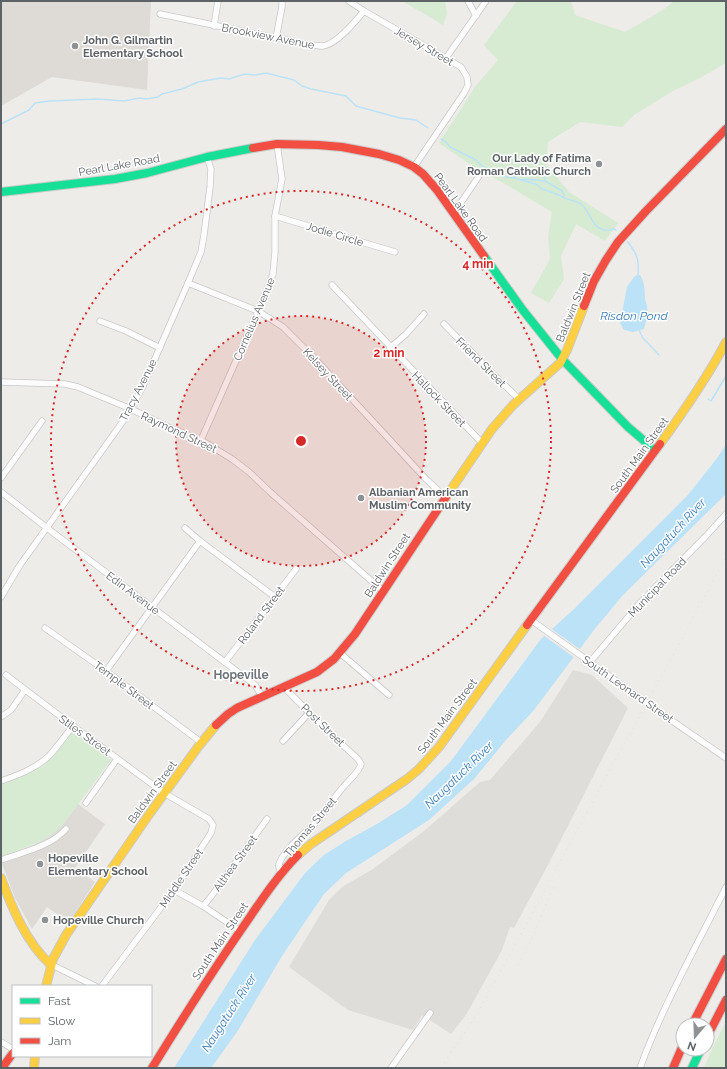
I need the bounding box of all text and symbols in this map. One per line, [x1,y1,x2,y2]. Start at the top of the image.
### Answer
street label: Brookview Avenue [220,21,316,52]
street label: Jersey Street [392,24,456,69]
place label: John G. Gilmartin Elementary School [83,34,183,60]
marker: John G. Gilmartin Elementary School [70,41,80,51]
street label: Pearl Lake Road [78,152,161,179]
place label: Our Lady of Fatima Roman Catholic Church [467,152,591,178]
marker: Our Lady of Fatima Roman Catholic Church [594,159,604,169]
street label: Pearl Lake Road [431,170,490,244]
street label: Jodie Circle [305,220,366,250]
text: 4 min [462,257,494,271]
street label: Baldwin Street [554,270,594,344]
street label: Cornelius Avenue [231,275,278,363]
water label: Risdon Pond [600,309,668,323]
street label: Friend Street [453,335,509,390]
street label: Kelsey Street [300,345,355,403]
text: 2 min [373,346,405,360]
street label: Tracy Avenue [117,356,160,424]
street label: Hallock Street [409,369,468,430]
street label: Raymond Street [139,409,219,456]
street label: South Main Street [608,415,671,496]
centre of rings [294,434,308,448]
place label: Albanian American Muslim Community [369,486,471,512]
marker: Albanian American Muslim Community [356,493,366,503]
water label: Naugatuck River [637,495,709,571]
street label: Baldwin Street [362,530,413,600]
street label: Municipal Road [626,555,689,620]
street label: Edin Avenue [104,569,162,618]
street label: Roland Street [235,584,288,647]
street label: South Leonard Street [580,653,676,726]
street label: Temple Street [91,659,156,712]
district label: Hopeville [213,668,269,682]
street label: South Main Street [415,676,480,756]
street label: Post Street [298,701,347,750]
street label: Stiles Street [56,712,113,759]
water label: Naugatuck River [422,738,497,811]
street label: Baldwin Street [125,758,180,826]
street label: Thomas Street [281,794,339,860]
street label: Althea Street [211,832,260,894]
street label: Middle Street [157,846,206,910]
place label: Hopeville Elementary School [48,852,148,878]
marker: Hopeville Elementary School [35,859,45,869]
street label: South Main Street [190,900,251,982]
place label: Hopeville Church [53,914,145,927]
marker: Hopeville Church [40,915,50,925]
water label: Naugatuck River [199,971,260,1054]
legend [12,985,152,1057]
text: Fast [48,994,71,1008]
text: Slow [48,1014,75,1028]
north arrow [675,1017,715,1057]
text: Jam [48,1034,71,1048]
text: N [686,1038,698,1053]

